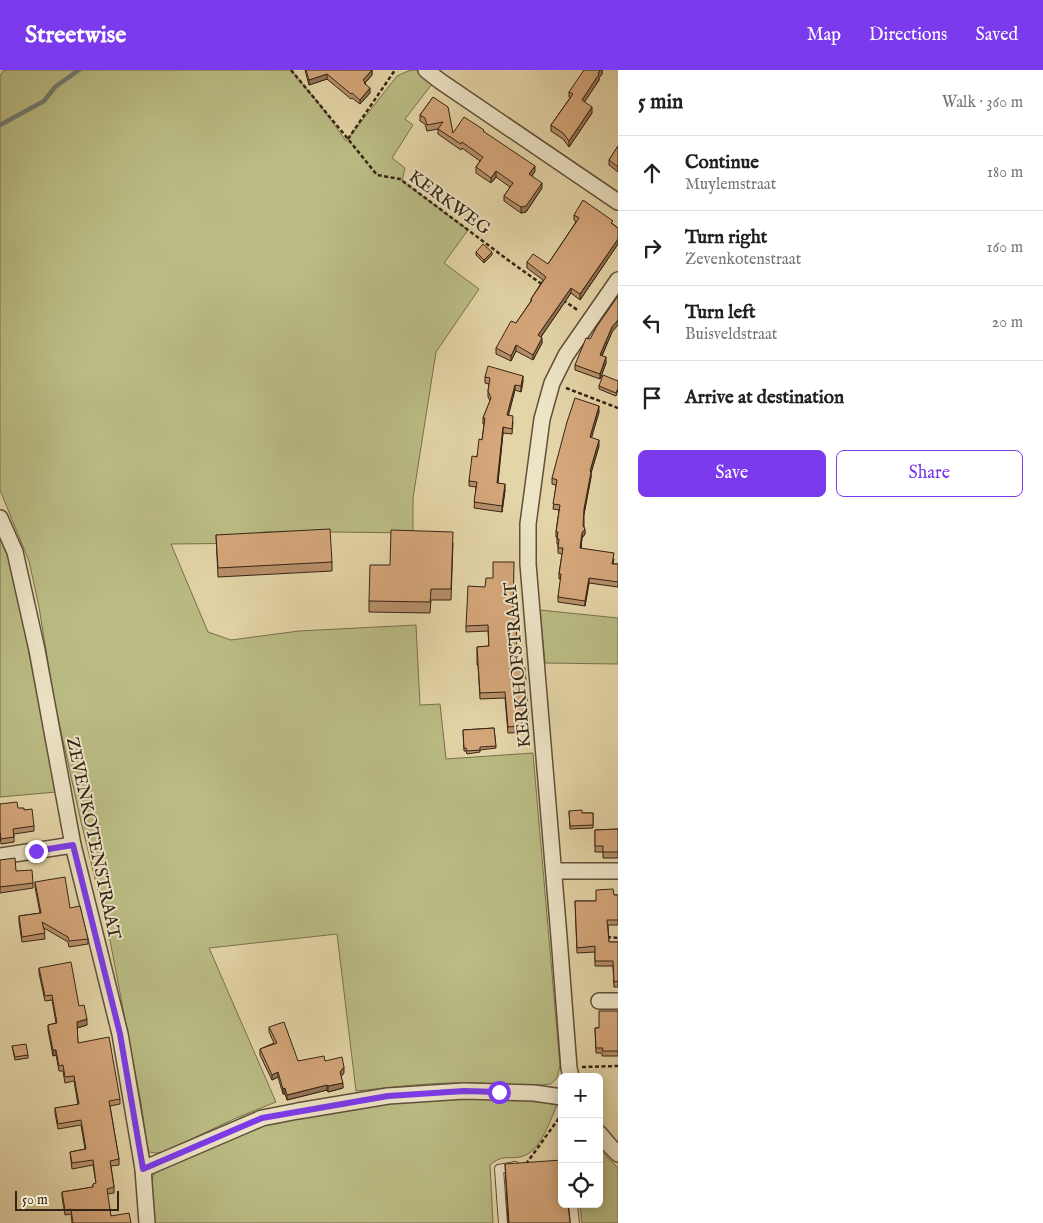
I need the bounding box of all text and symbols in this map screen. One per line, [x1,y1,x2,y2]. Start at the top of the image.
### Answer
text: Streetwise [25,20,126,51]
text: Map [807,24,841,47]
text: Directions [869,24,947,47]
text: Saved [975,24,1018,47]
text: 5 min [638,89,683,116]
text: Walk · 360 m [942,93,1023,113]
text: Continue [685,151,759,175]
icon: ahead [638,159,666,187]
text: 180 m [987,163,1023,183]
street label: KERKWEG [404,166,495,241]
text: Muylemstraat [685,175,776,195]
text: Turn right [685,226,767,250]
icon: right [638,234,666,262]
text: 160 m [987,238,1023,258]
text: Zevenkotenstraat [685,250,801,270]
text: Turn left [685,301,756,325]
icon: left [638,309,666,337]
text: 20 m [992,313,1023,333]
text: Buisveldstraat [685,325,777,345]
icon: arrive [638,384,666,412]
text: Arrive at destination [685,386,844,410]
button: Save [638,450,826,497]
button: Share [836,450,1023,497]
street label: KERKHOFSTRAAT [500,581,537,749]
street label: ZEVENKOTENSTRAAT [60,735,125,942]
route end [25,840,48,863]
map controls [558,1073,603,1208]
button: + [558,1073,603,1118]
route start [488,1081,511,1104]
button: − [558,1118,603,1163]
button: locate [558,1163,603,1208]
scale bar [15,1188,119,1211]
text: 50 m [22,1191,48,1209]

